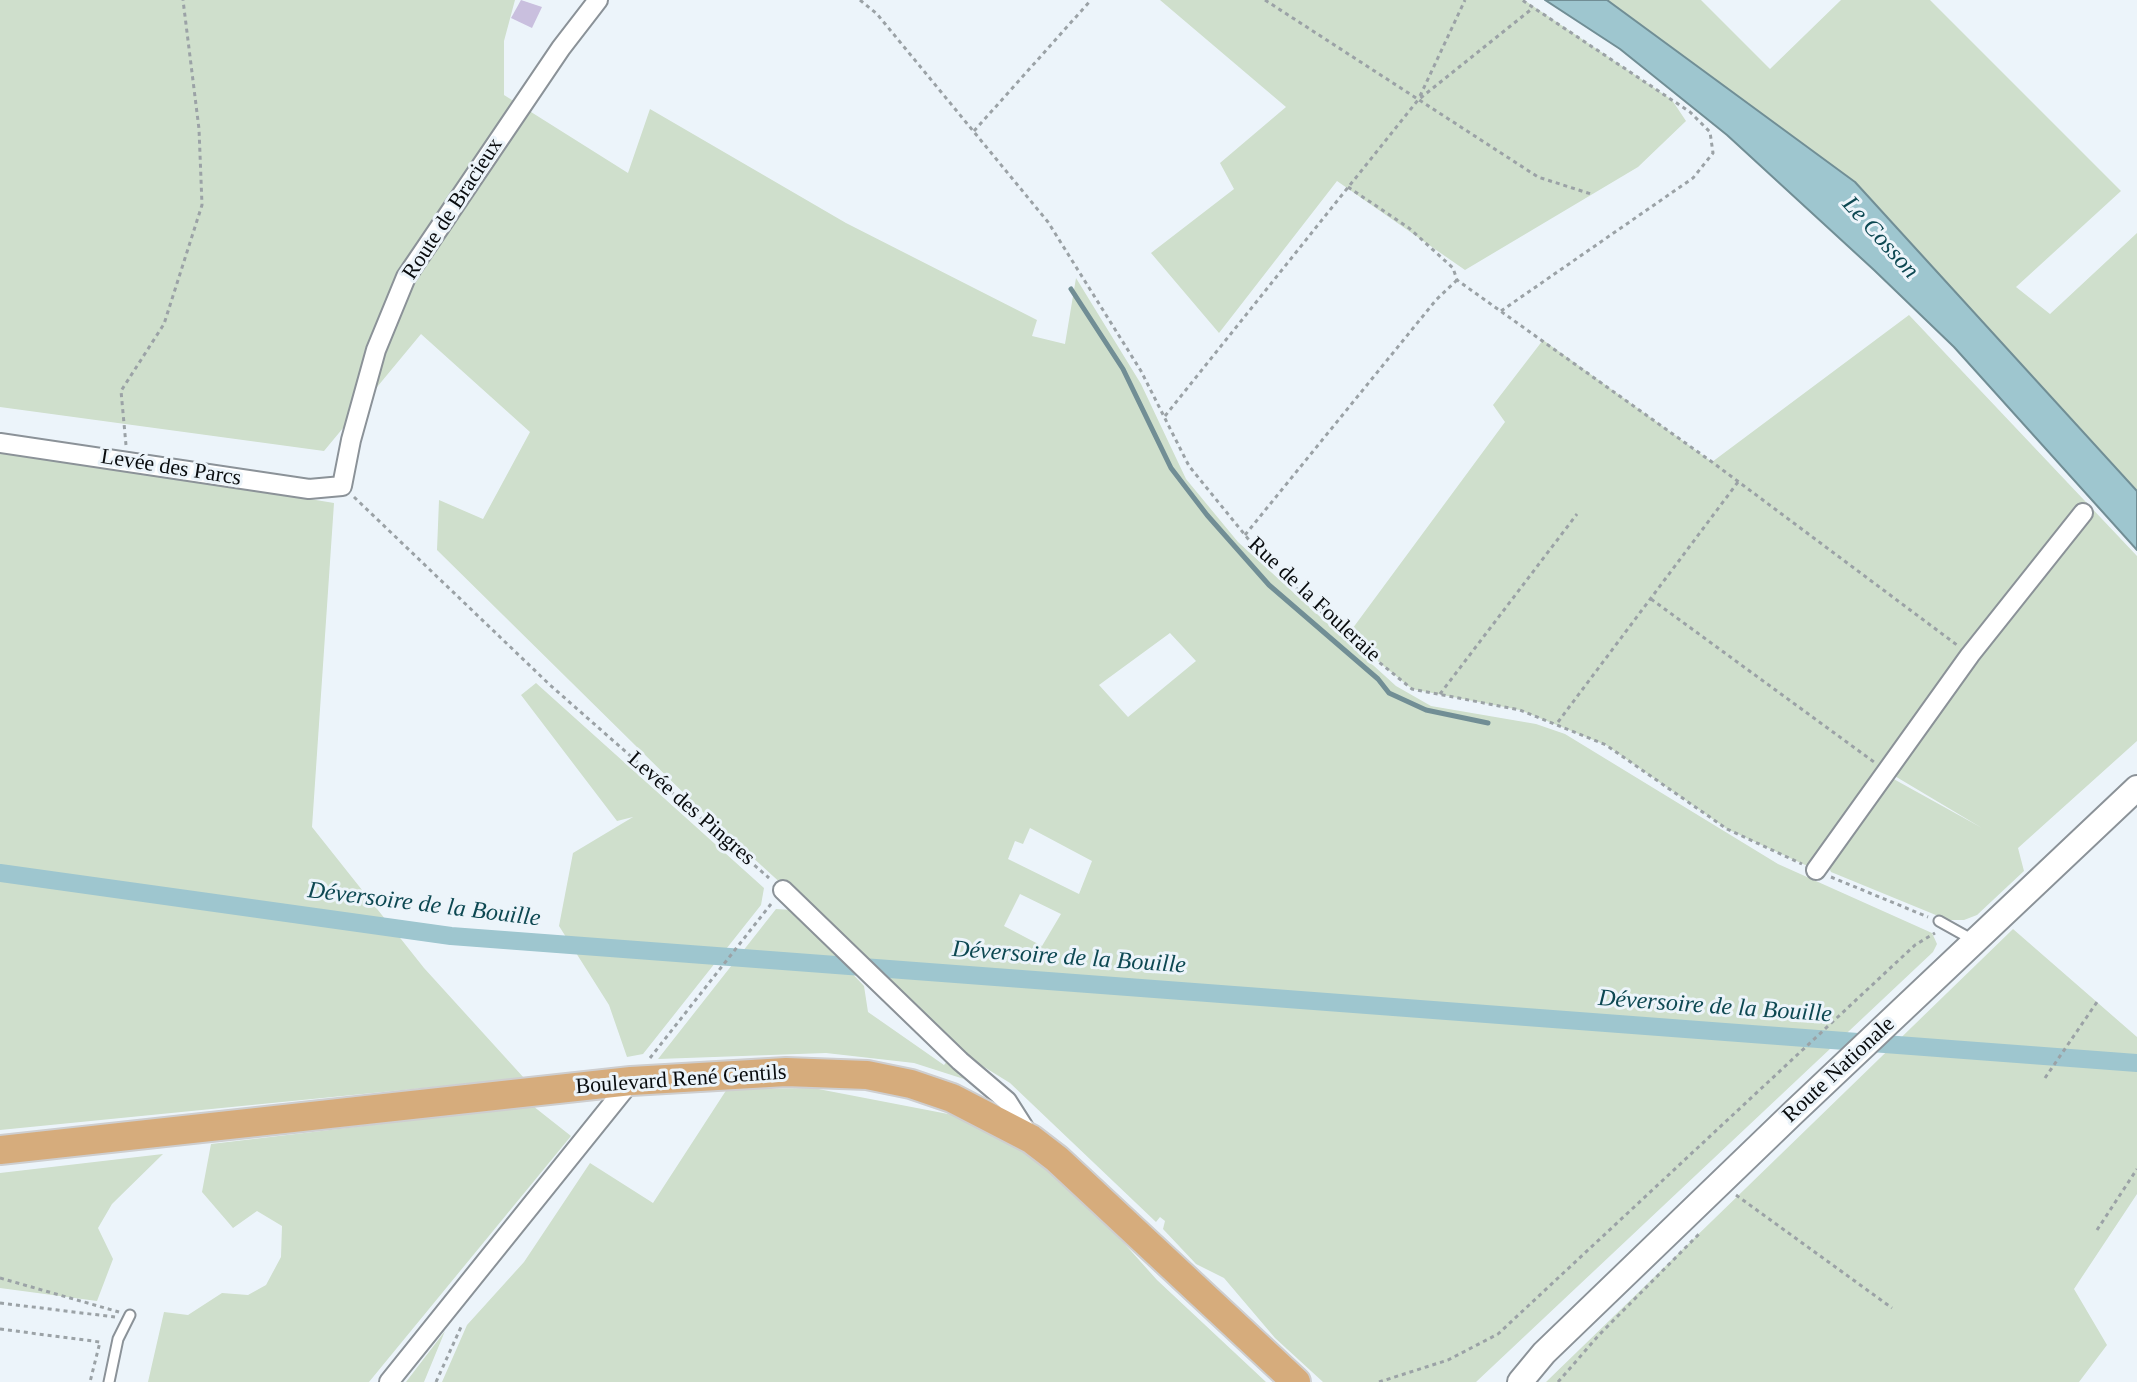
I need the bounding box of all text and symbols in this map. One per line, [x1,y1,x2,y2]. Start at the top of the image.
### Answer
street label: Route de Bracieux [397,133,509,285]
water label: Le Cosson [1836,191,1924,285]
street label: Levée des Parcs [99,444,243,492]
street label: Rue de la Fouleraie [1242,532,1386,668]
street label: Levée des Pingres [622,747,760,871]
water label: Déversoire de la Bouille [306,876,542,934]
water label: Déversoire de la Bouille [951,935,1187,981]
water label: Déversoire de la Bouille [1597,984,1833,1030]
street label: Route Nationale [1777,1011,1901,1129]
street label: Boulevard René Gentils [575,1059,787,1101]

